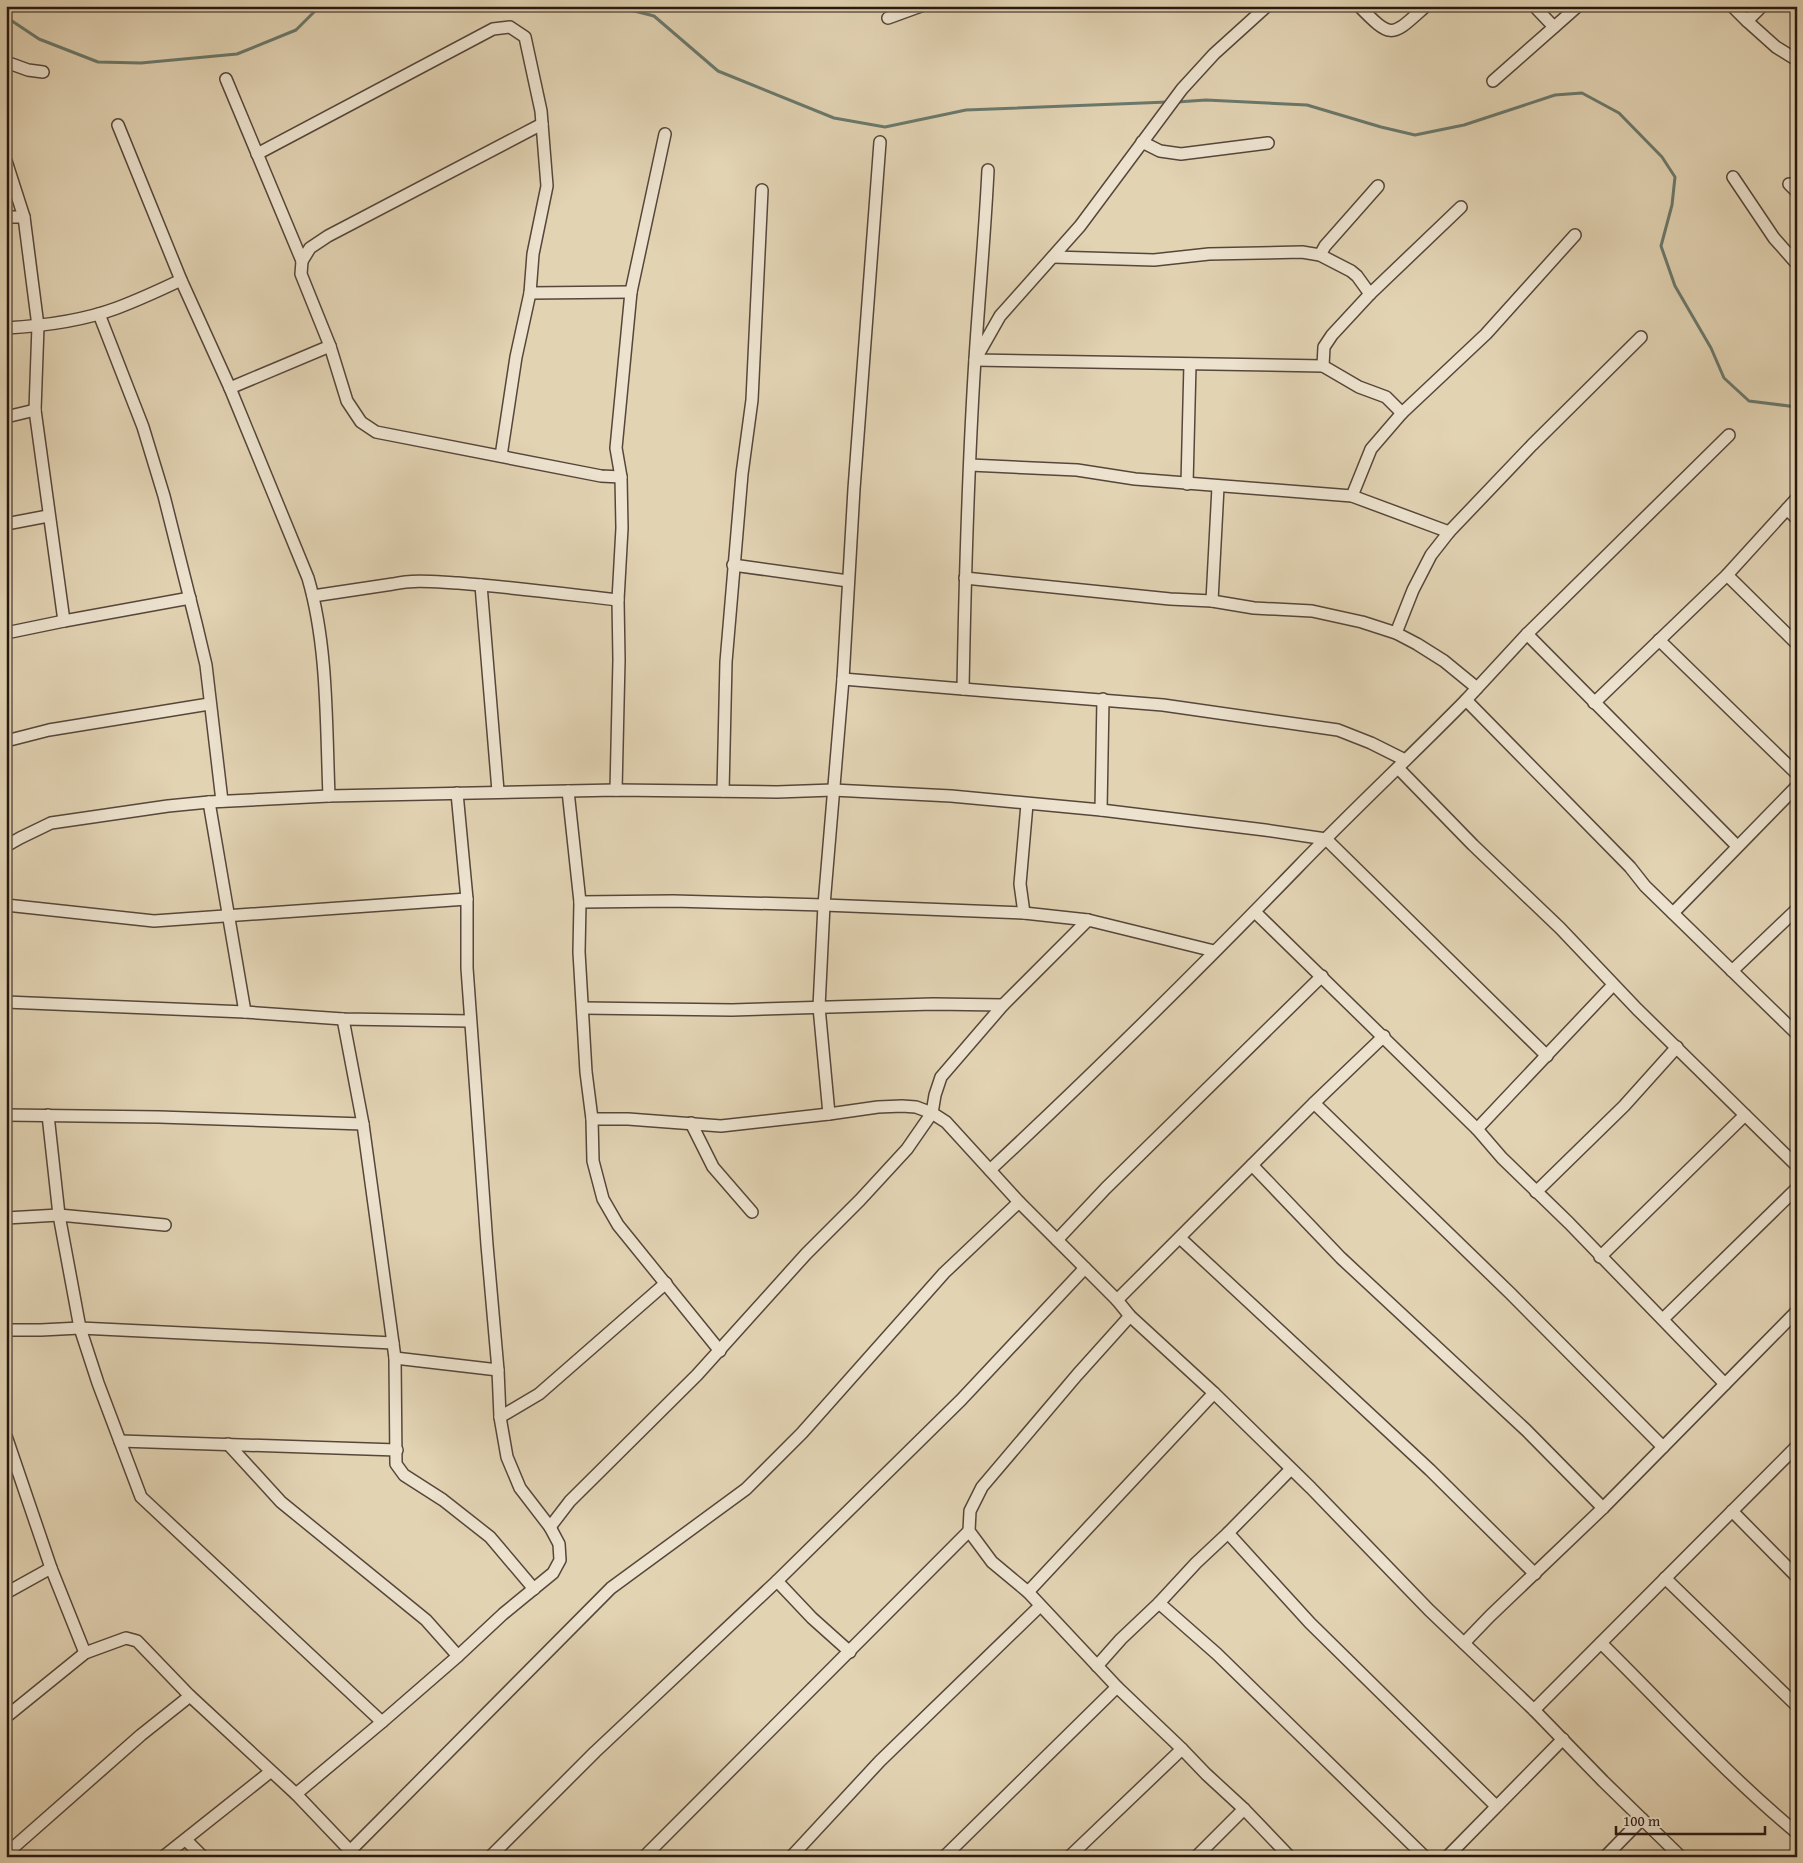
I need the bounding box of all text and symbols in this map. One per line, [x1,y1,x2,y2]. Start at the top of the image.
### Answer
scale bar [1616,1803,1764,1835]
text: 100 m [1623,1810,1661,1831]

